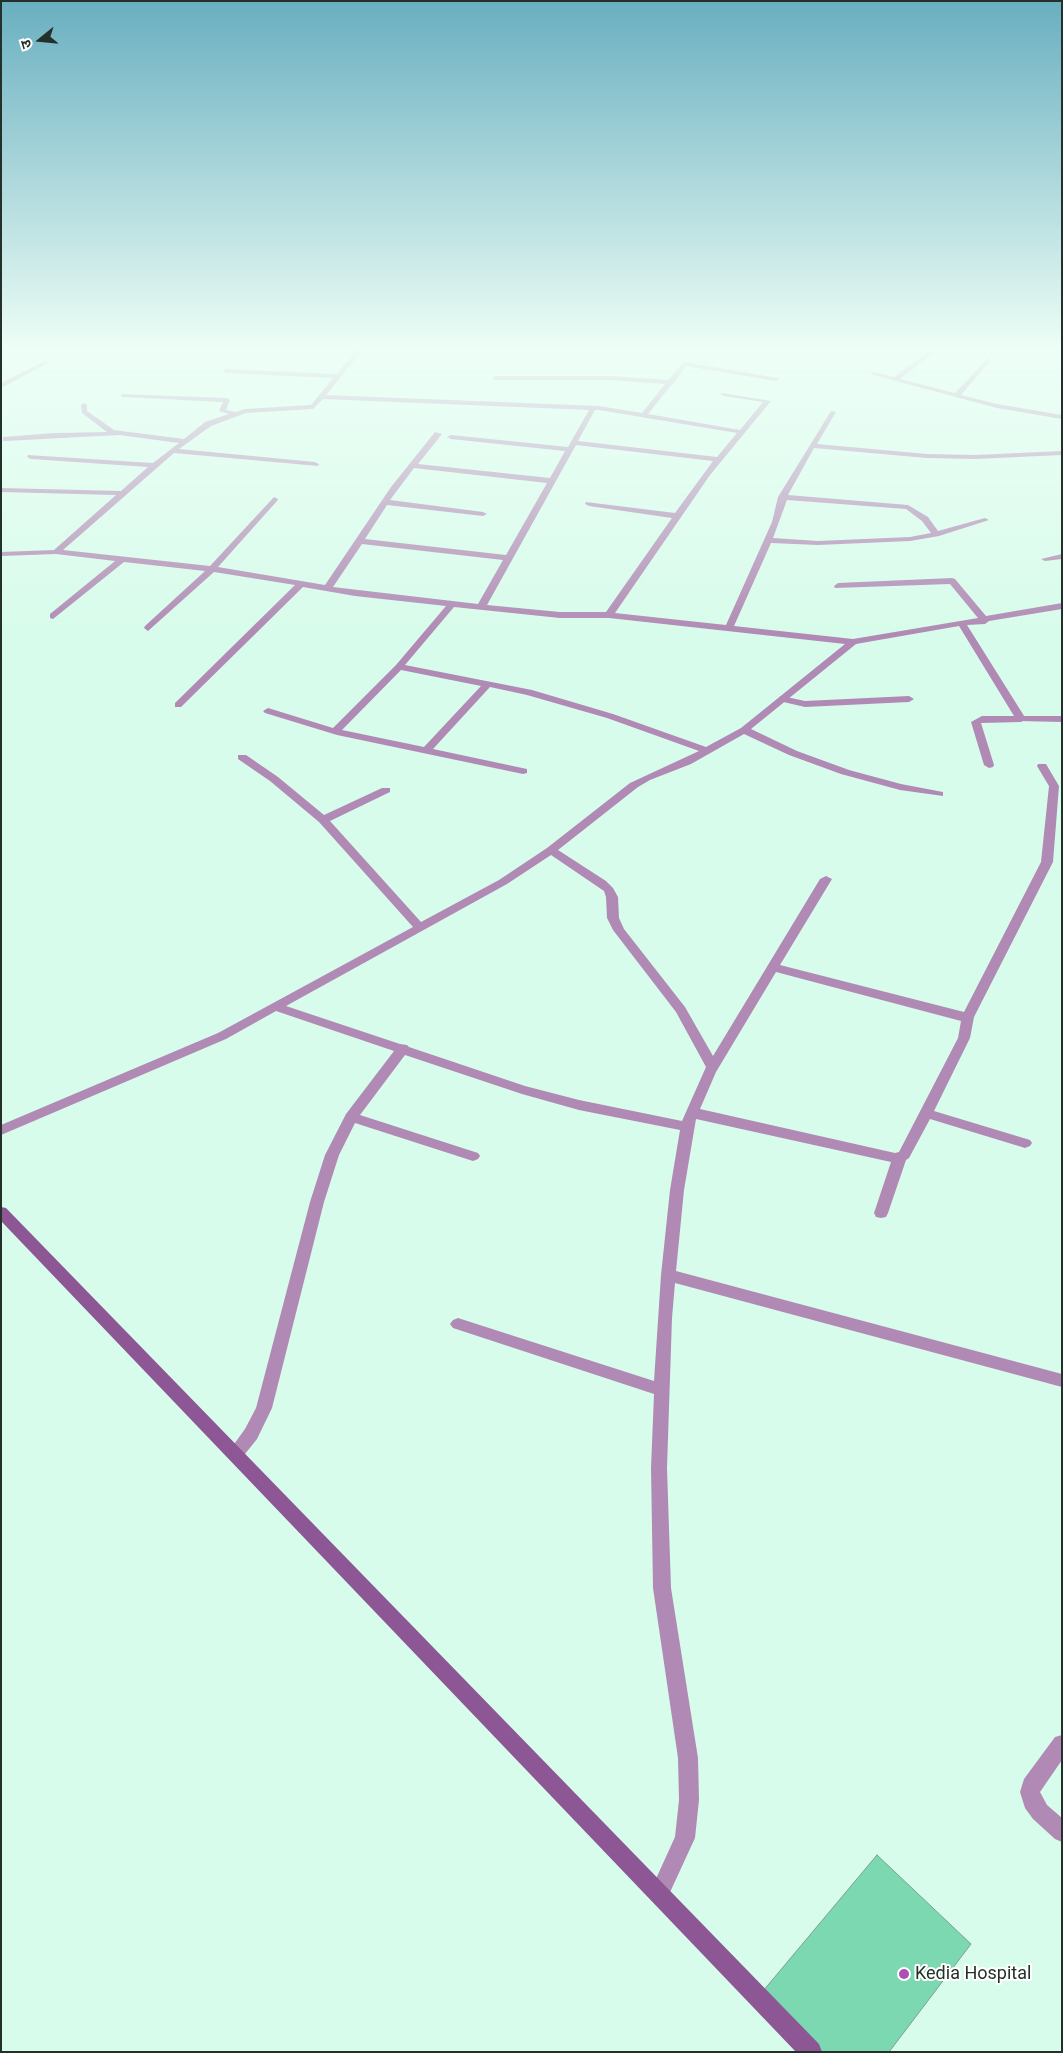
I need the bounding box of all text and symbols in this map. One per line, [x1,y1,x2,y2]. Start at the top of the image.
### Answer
north arrow [15,15,65,65]
text: उ [17,38,35,51]
place label: Kedia Hospital [915,1963,1031,1985]
marker: Kedia Hospital [897,1967,911,1981]

